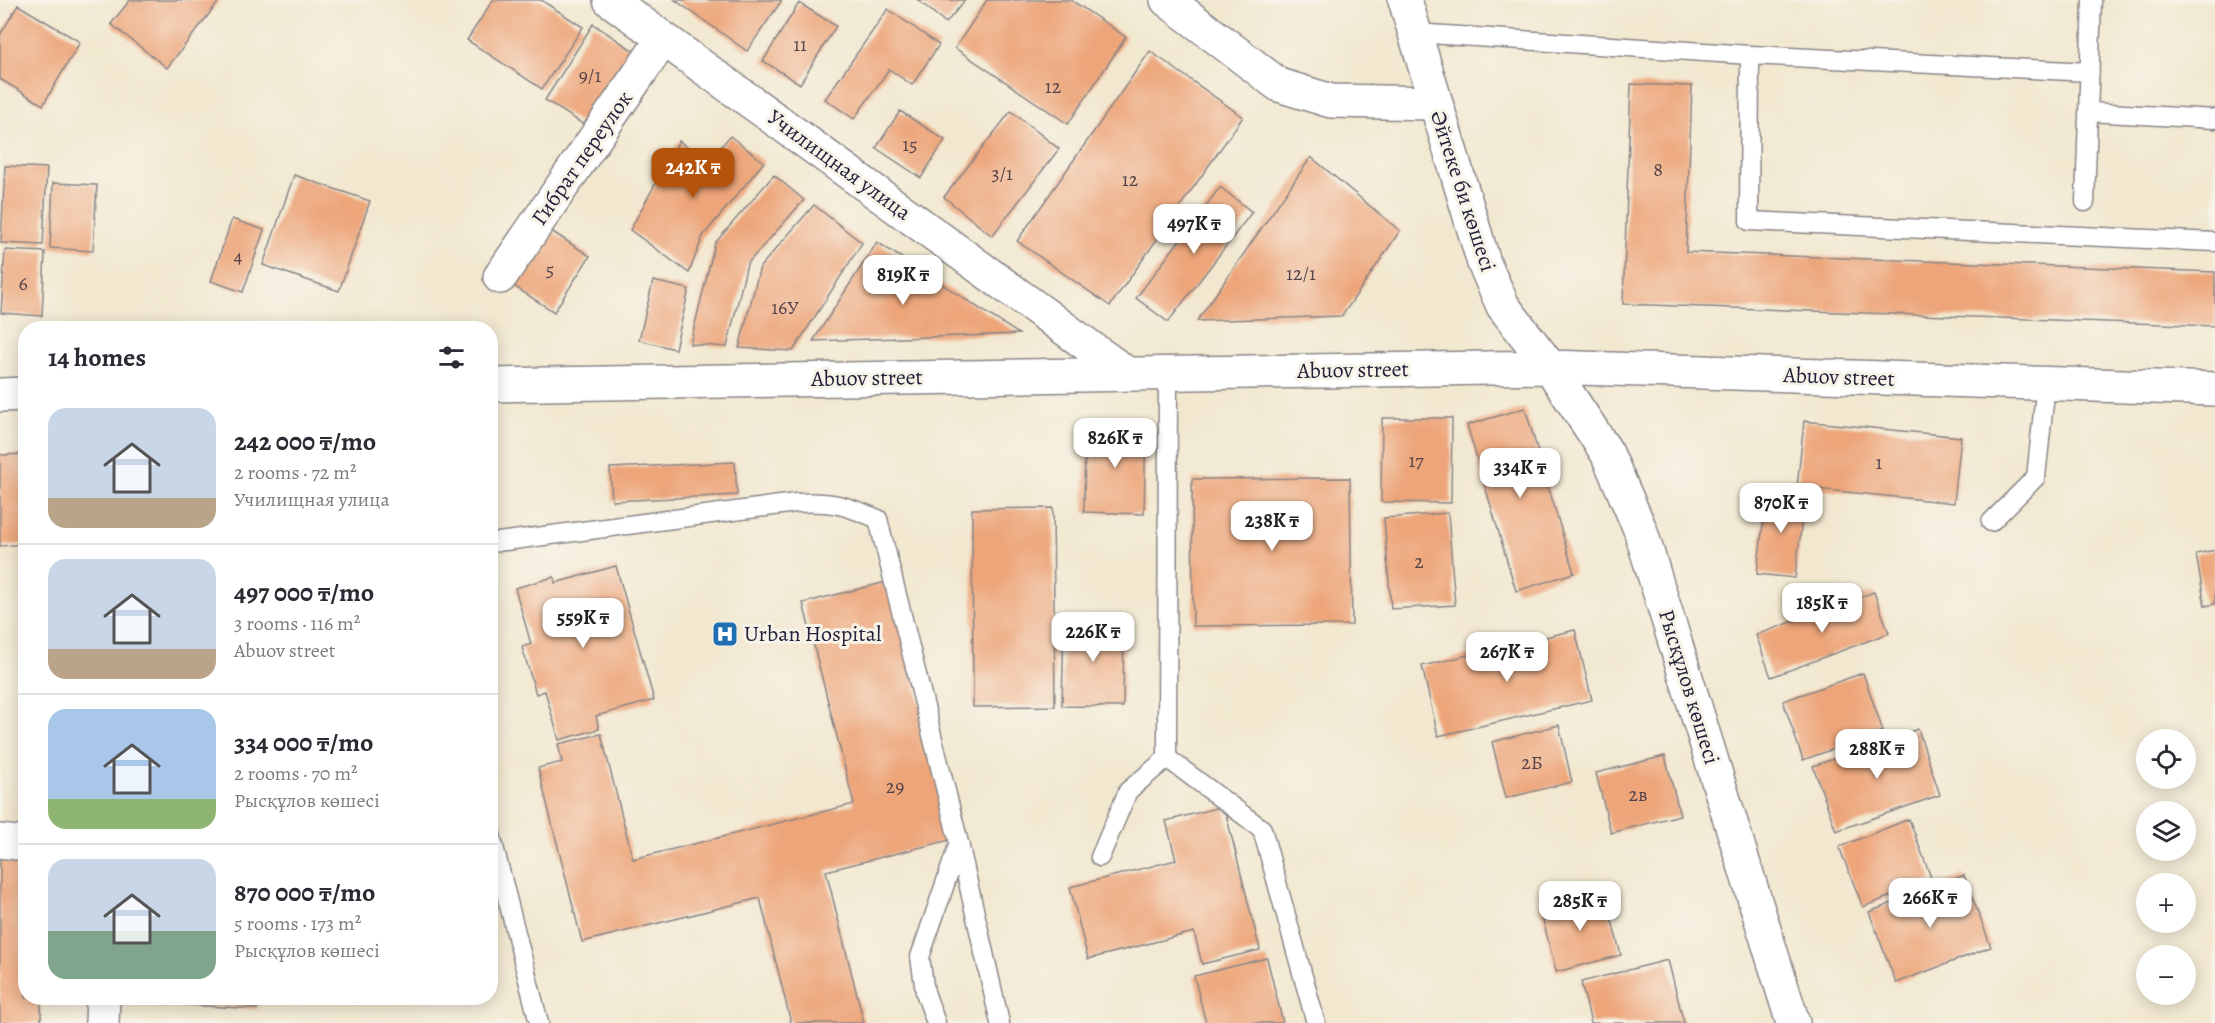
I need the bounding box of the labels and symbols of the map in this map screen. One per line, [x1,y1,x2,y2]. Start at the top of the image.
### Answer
house number: 11 [793,31,807,58]
house number: 9/1 [579,62,601,89]
house number: 12 [1045,73,1062,100]
street label: Гибрат переулок [524,85,640,231]
street label: Училищная улица [761,103,918,228]
street label: Әйтеке би көшесі [1423,107,1503,275]
house number: 15 [902,131,918,158]
pin: 242K ₸ [644,148,742,199]
house number: 8 [1653,156,1663,183]
house number: 3/1 [991,160,1013,187]
house number: 12 [1122,166,1139,193]
pin: 497K ₸ [1145,204,1243,255]
house number: 4 [233,243,243,270]
pin: 819K ₸ [854,255,952,306]
house number: 5 [546,256,554,283]
house number: 12/1 [1286,260,1316,287]
house number: 6 [18,270,28,297]
house number: 16У [771,294,799,321]
street label: Abuov street [1296,354,1409,386]
street label: Abuov street [1782,360,1895,394]
street label: Abuov street [810,362,923,394]
pin: 826K ₸ [1066,418,1164,469]
house number: 17 [1408,447,1424,474]
pin: 334K ₸ [1471,448,1569,499]
house number: 1 [1876,449,1883,476]
pin: 870K ₸ [1732,483,1830,534]
pin: 238K ₸ [1223,501,1321,552]
house number: 2 [1414,548,1424,575]
pin: 185K ₸ [1773,583,1871,634]
pin: 559K ₸ [534,598,632,649]
street label: Рысқұлов көшесі [1651,606,1727,768]
pin: 226K ₸ [1044,612,1142,663]
hospital icon: Urban Hospital [710,619,740,649]
place label: Urban Hospital [744,619,881,649]
pin: 267K ₸ [1458,632,1556,683]
pin: 288K ₸ [1828,729,1926,780]
house number: 2Б [1521,749,1543,776]
house number: 29 [886,773,904,800]
house number: 2в [1629,781,1648,808]
pin: 266K ₸ [1881,878,1979,929]
pin: 285K ₸ [1531,881,1629,932]

